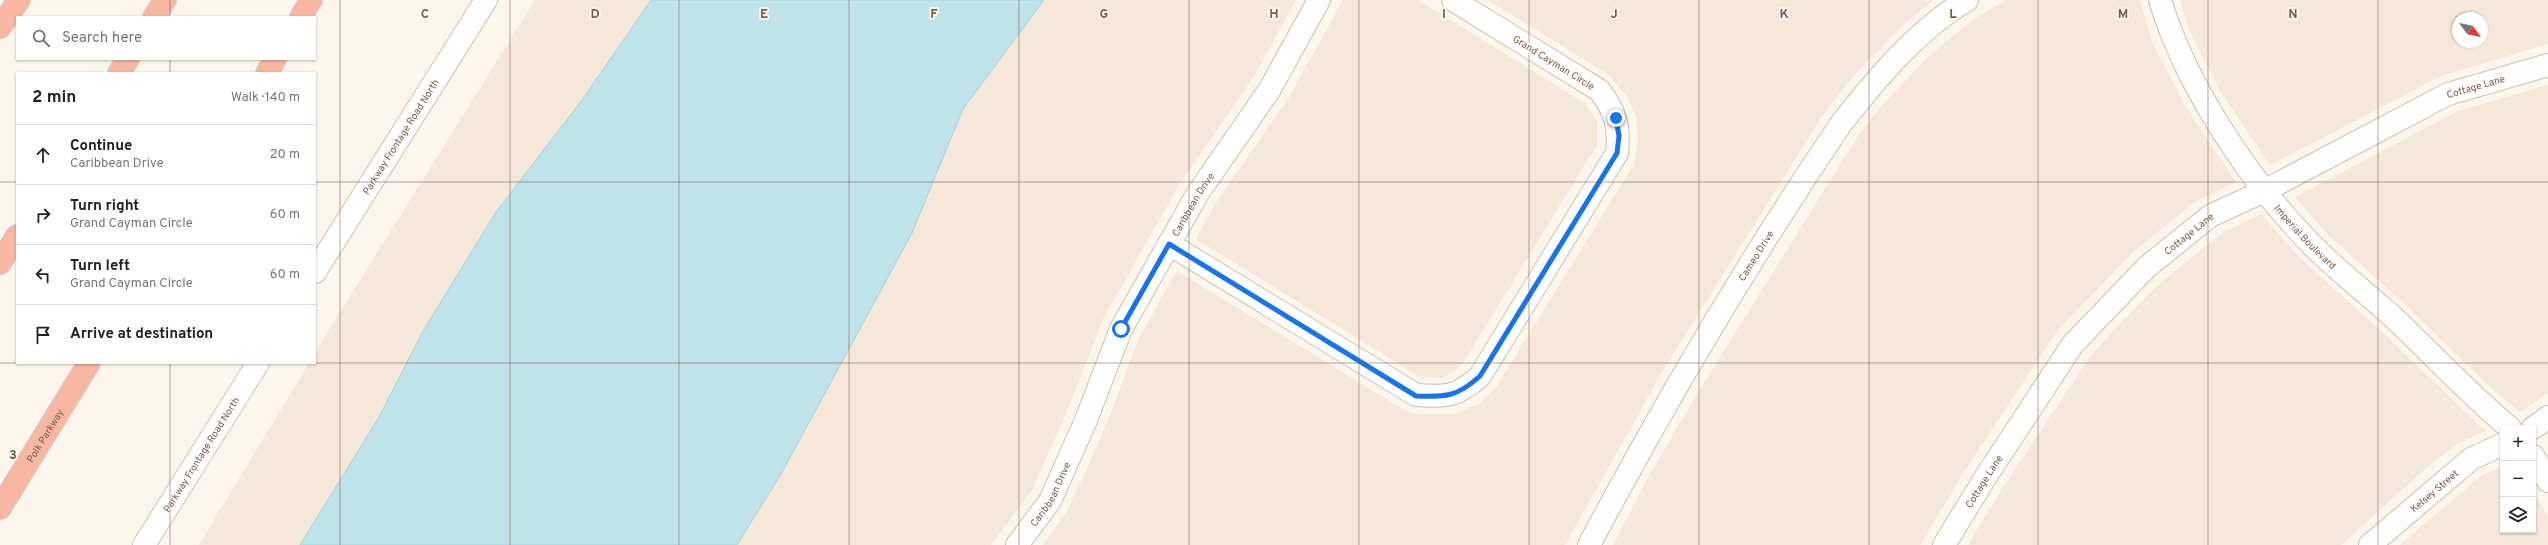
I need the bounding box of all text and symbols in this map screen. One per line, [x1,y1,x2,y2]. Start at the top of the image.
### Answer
text: C [421,7,429,23]
text: D [590,7,600,23]
text: E [760,7,768,23]
text: F [930,7,938,23]
text: G [1100,7,1109,23]
text: H [1269,7,1279,23]
text: I [1442,7,1446,23]
text: J [1610,7,1618,23]
text: K [1779,7,1789,23]
text: L [1949,7,1957,23]
text: M [2118,7,2128,23]
text: N [2288,7,2298,23]
north arrow [2452,12,2488,48]
search box [16,16,316,60]
icon: search [30,27,52,49]
text: Search here [62,29,142,48]
street label: Grand Cayman Circle [1510,33,1597,94]
street label: Cottage Lane [2445,73,2507,102]
street label: Parkway Frontage Road North [360,77,443,197]
text: 2 min [32,87,76,109]
text: Walk · 140 m [231,90,300,106]
route end [1607,109,1625,127]
text: Continue [70,137,132,156]
icon: ahead [32,144,54,166]
text: 20 m [270,147,300,163]
text: Caribbean Drive [70,156,164,172]
street label: Caribbean Drive [1170,171,1218,239]
text: Turn right [70,197,139,216]
street label: Imperial Boulevard [2271,202,2338,273]
icon: right [32,204,54,226]
text: 60 m [270,207,300,223]
street label: Cottage Lane [2162,211,2217,259]
text: Grand Cayman Circle [70,216,193,232]
street label: Cameo Drive [1736,228,1778,284]
text: Turn left [70,257,130,276]
icon: left [32,264,54,286]
text: 60 m [270,267,300,283]
text: Grand Cayman Circle [70,276,193,292]
route start [1112,320,1130,338]
icon: arrive [32,324,54,346]
text: Arrive at destination [70,325,213,344]
street label: Parkway Frontage Road North [161,395,243,515]
street label: Polk Parkway [24,407,67,465]
map controls [2500,425,2536,533]
button: + [2500,425,2536,461]
text: 3 [9,448,17,464]
street label: Cottage Lane [1963,453,2006,511]
street label: Caribbean Drive [1028,461,1074,530]
button: − [2500,461,2536,497]
street label: Kelsey Street [2408,467,2462,516]
button: layers [2500,497,2536,533]

